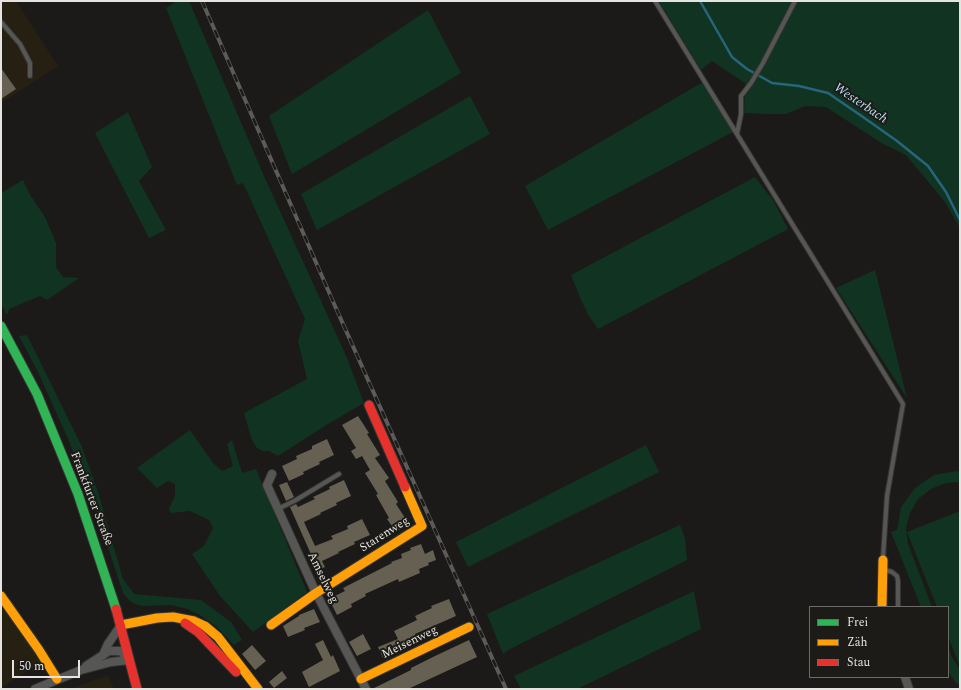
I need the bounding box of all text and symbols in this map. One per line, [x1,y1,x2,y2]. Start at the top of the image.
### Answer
water label: Westerbach [830,80,890,128]
street label: Frankfurter Straße [66,450,116,548]
street label: Starenweg [358,514,412,556]
street label: Amselweg [303,550,341,606]
legend [809,606,949,678]
text: Frei [847,613,868,632]
street label: Meisenweg [380,623,440,663]
text: Zäh [847,633,868,652]
scale bar [14,652,82,678]
text: Stau [847,653,870,672]
text: 50 m [19,657,44,676]

